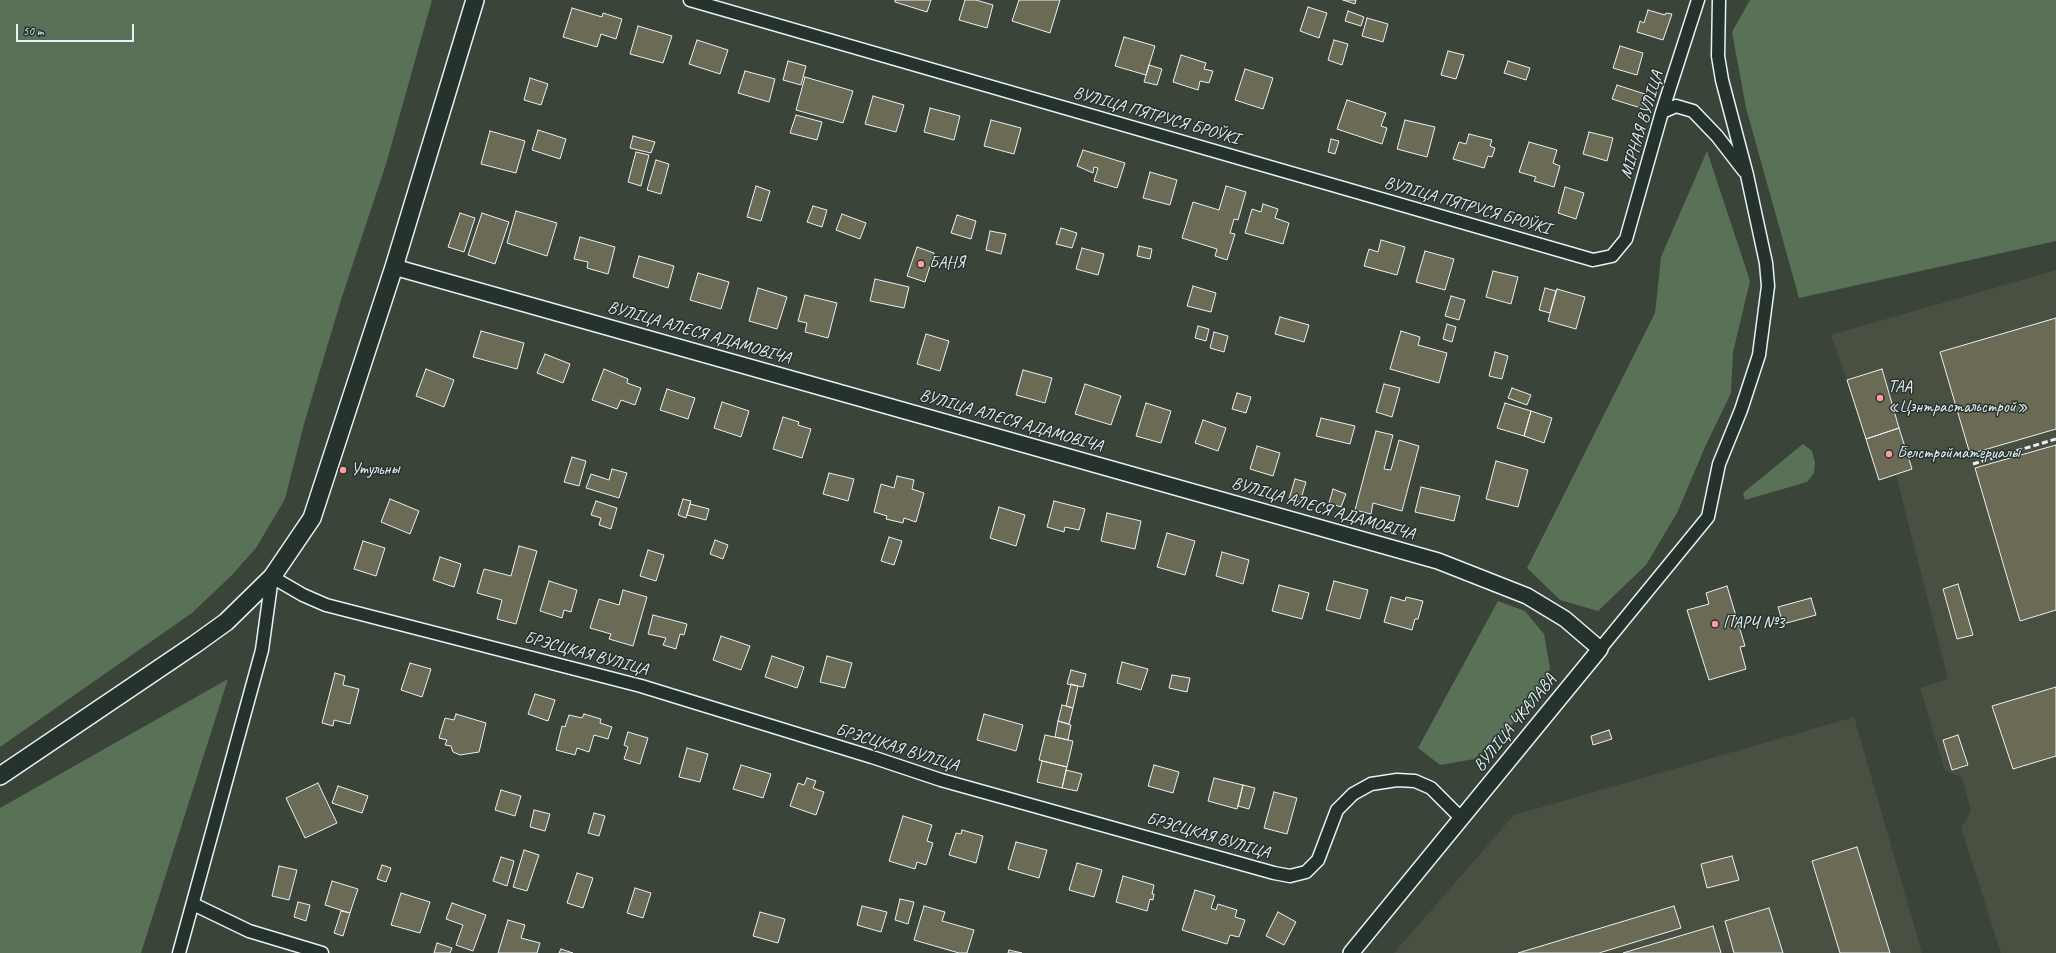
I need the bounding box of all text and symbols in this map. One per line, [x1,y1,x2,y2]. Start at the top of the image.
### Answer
scale bar [18,16,136,42]
text: 50 m [23,23,43,39]
street label: МІРНАЯ ВУЛІЦА [1616,69,1668,181]
street label: ВУЛІЦА ПЯТРУСЯ БРОЎКІ [1071,83,1241,149]
street label: ВУЛІЦА ПЯТРУСЯ БРОЎКІ [1382,173,1552,239]
place label: БАНЯ [929,254,964,274]
marker: БАНЯ [916,259,926,269]
street label: ВУЛІЦА АЛЕСЯ АДАМОВІЧА [605,297,793,369]
place label: ТАА «Цэнтрастальстрой» [1888,378,2028,418]
street label: ВУЛІЦА АЛЕСЯ АДАМОВІЧА [917,385,1105,457]
marker: ТАА «Цэнтрастальстрой» [1875,393,1885,403]
place label: Белстройматериалы [1897,444,2020,464]
marker: Белстройматериалы [1884,449,1894,459]
place label: Утульны [351,460,399,480]
marker: Утульны [338,465,348,475]
street label: ВУЛІЦА АЛЕСЯ АДАМОВІЧА [1229,473,1417,545]
place label: ПАРЧ №3 [1723,614,1785,634]
marker: ПАРЧ №3 [1710,619,1720,629]
street label: БРЭСЦКАЯ ВУЛІЦА [522,628,650,680]
street label: ВУЛІЦА ЧКАЛАВА [1470,670,1560,776]
street label: БРЭСЦКАЯ ВУЛІЦА [833,720,961,776]
street label: БРЭСЦКАЯ ВУЛІЦА [1144,809,1272,863]

